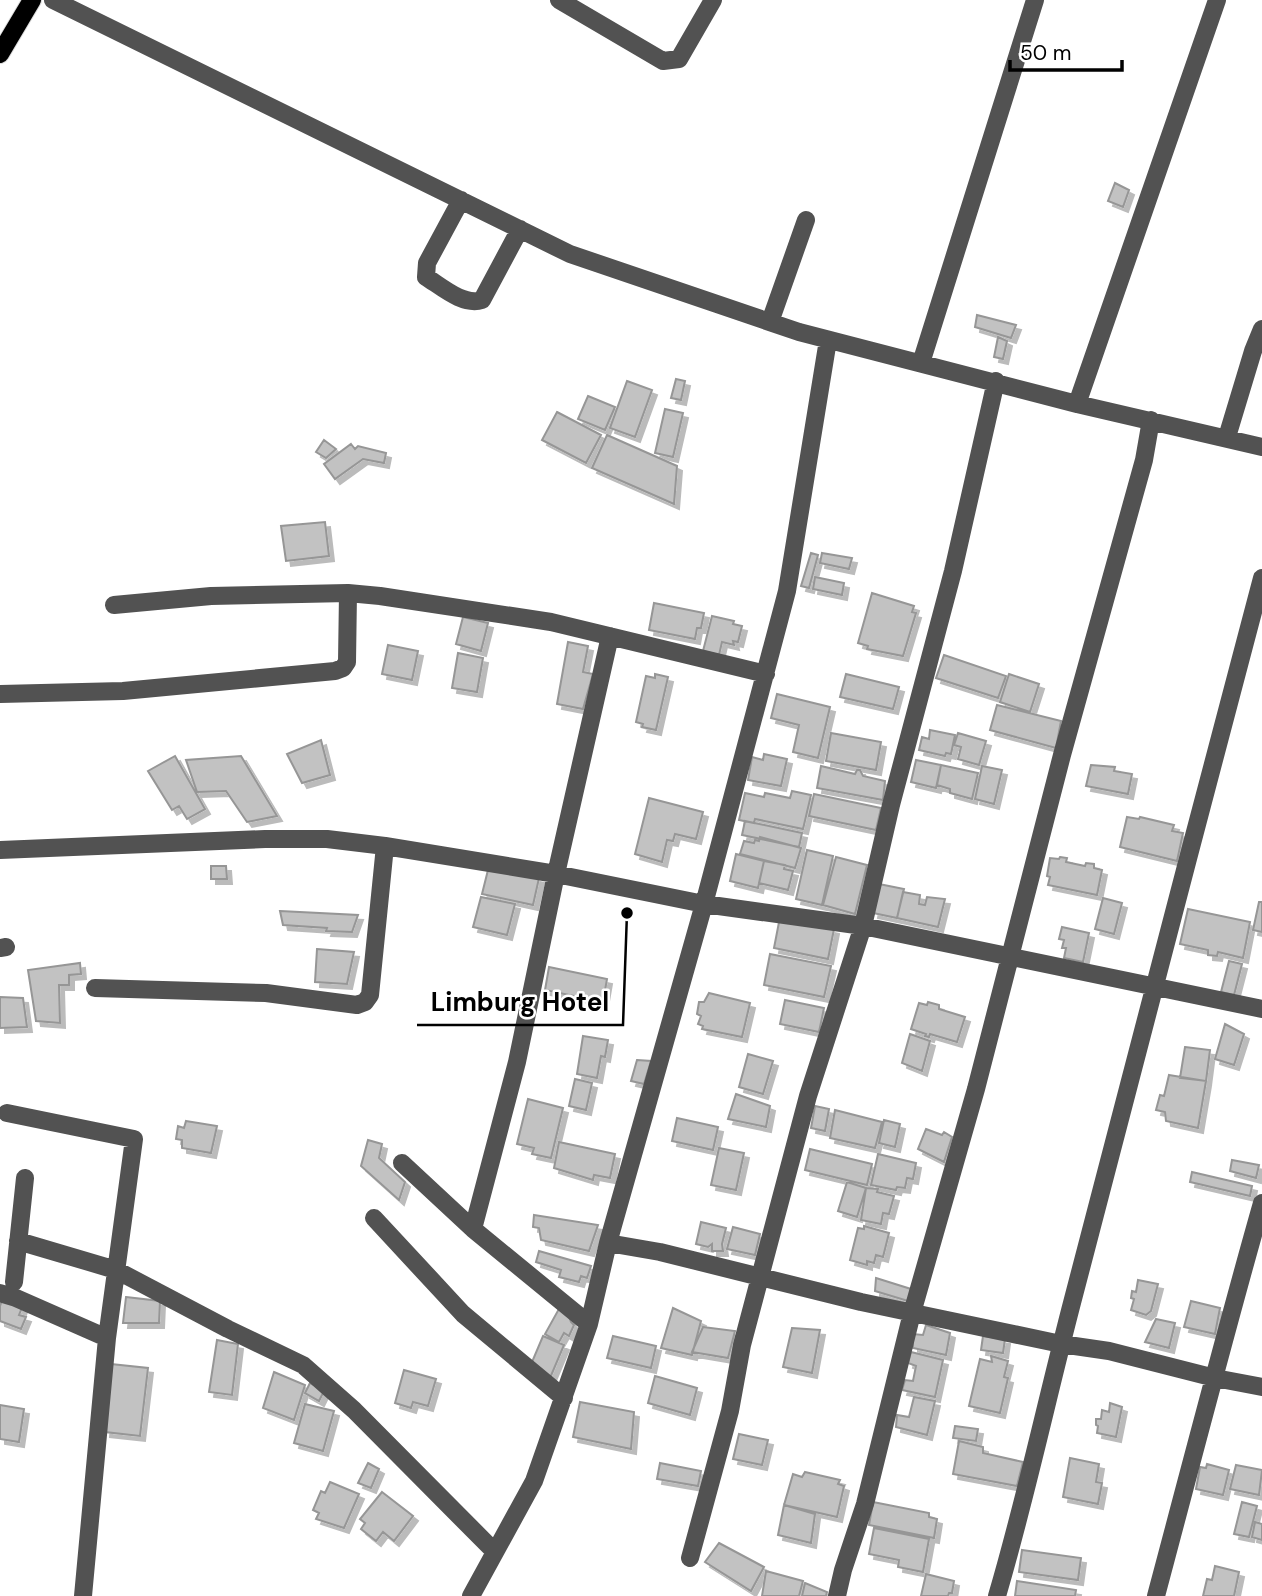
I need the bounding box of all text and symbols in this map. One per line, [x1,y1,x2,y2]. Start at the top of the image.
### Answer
scale bar [1010,28,1122,72]
text: 50 m [1020,39,1071,67]
callout: Limburg Hotel [417,978,623,1025]
text: Limburg Hotel [431,985,609,1019]

